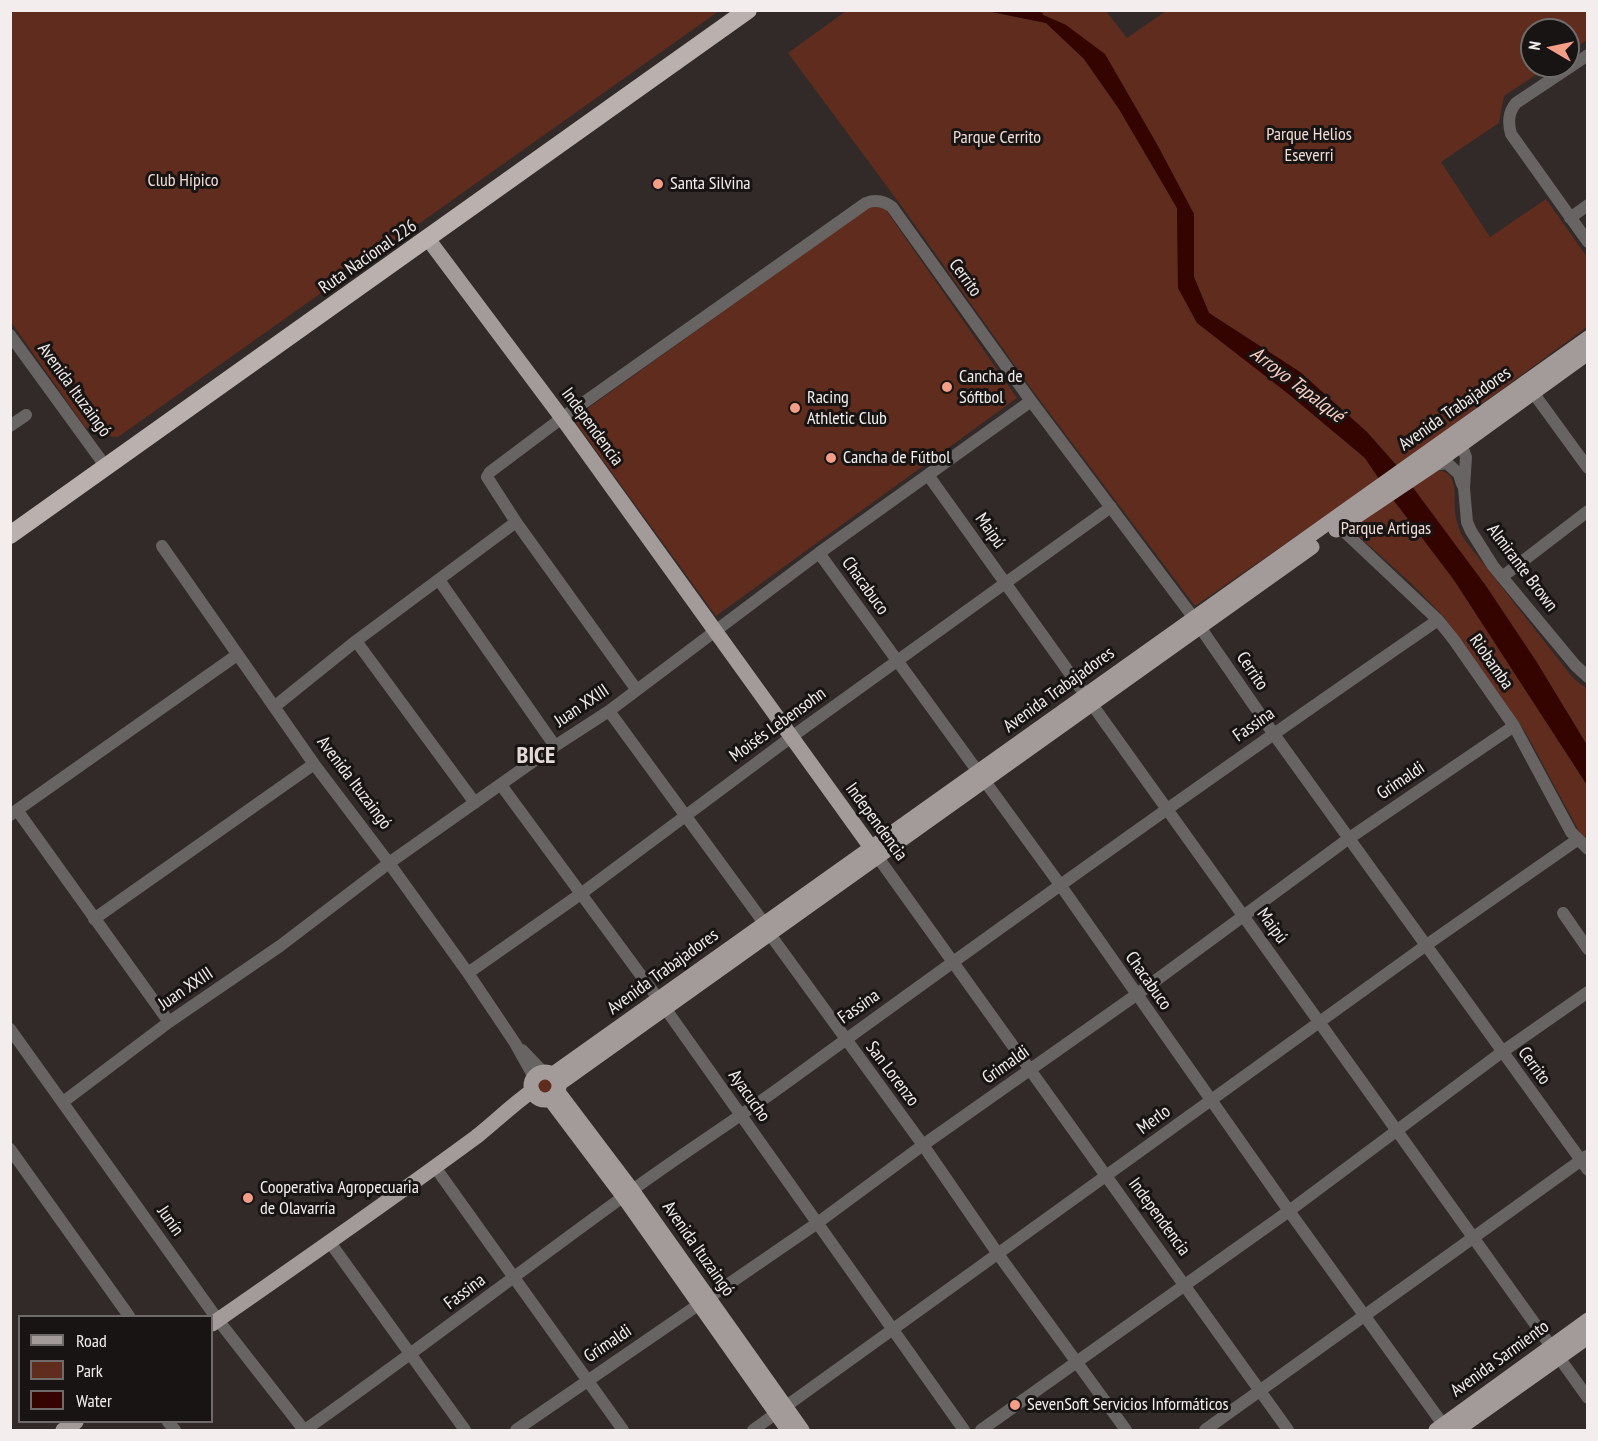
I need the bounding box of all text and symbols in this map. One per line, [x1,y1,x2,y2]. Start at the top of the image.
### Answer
north arrow [1520,18,1580,78]
text: N [1524,40,1545,51]
park label: Parque Helios Eseverri [1266,124,1352,166]
park label: Parque Cerrito [953,127,1041,149]
park label: Club Hípico [147,170,219,192]
place label: Santa Silvina [670,173,751,195]
marker: Santa Silvina [651,177,665,191]
street label: Ruta Nacional 226 [315,215,421,299]
street label: Cerrito [944,255,986,301]
street label: Avenida Ituzaingó [33,339,115,441]
water label: Arroyo Tapalqué [1245,342,1349,428]
street label: Avenida Trabajadores [1395,362,1515,456]
place label: Cancha de Sóftbol [959,366,1023,409]
marker: Cancha de Sóftbol [940,380,954,394]
street label: Independencia [556,384,628,470]
place label: Racing Athletic Club [807,387,887,430]
marker: Racing Athletic Club [788,401,802,415]
place label: Cancha de Fútbol [843,447,950,469]
marker: Cancha de Fútbol [824,451,838,465]
street label: Maipú [970,509,1010,553]
park label: Parque Artigas [1341,518,1431,540]
street label: Almirante Brown [1482,520,1562,616]
street label: Chacabuco [837,553,893,619]
street label: Riobamba [1464,630,1518,694]
street label: Avenida Trabajadores [999,643,1119,737]
street label: Cerrito [1231,648,1273,694]
street label: Juan XXIII [551,680,613,732]
street label: Moisés Lebensohn [726,683,830,767]
street label: Fassina [1229,703,1279,747]
street label: Avenida Ituzaingó [312,732,396,834]
district label: BICE [517,742,555,770]
street label: Grimaldi [1373,757,1429,805]
street label: Independencia [840,779,912,865]
street label: Maipú [1252,904,1292,948]
street label: Avenida Trabajadores [603,925,723,1019]
street label: Chacabuco [1120,948,1176,1014]
street label: Juan XXIII [155,963,217,1015]
street label: Fassina [834,985,884,1029]
street label: San Lorenzo [861,1037,923,1111]
street label: Grimaldi [978,1041,1034,1089]
street label: Cerrito [1513,1043,1555,1089]
street label: Ayacucho [723,1066,775,1126]
street label: Merlo [1133,1101,1175,1139]
street label: Independencia [1123,1174,1195,1260]
place label: Cooperativa Agropecuaria de Olavarría [260,1177,419,1220]
marker: Cooperativa Agropecuaria de Olavarría [241,1191,255,1205]
street label: Avenida Ituzaingó [657,1197,739,1301]
street label: Junín [152,1202,188,1240]
street label: Fassina [440,1270,490,1314]
legend [18,1315,213,1423]
street label: Avenida Sarmiento [1447,1316,1553,1402]
street label: Grimaldi [580,1320,636,1368]
text: Road [76,1329,107,1352]
text: Park [76,1359,103,1382]
text: Water [76,1389,112,1412]
place label: SevenSoft Servicios Informáticos [1027,1394,1229,1416]
marker: SevenSoft Servicios Informáticos [1008,1398,1022,1412]

